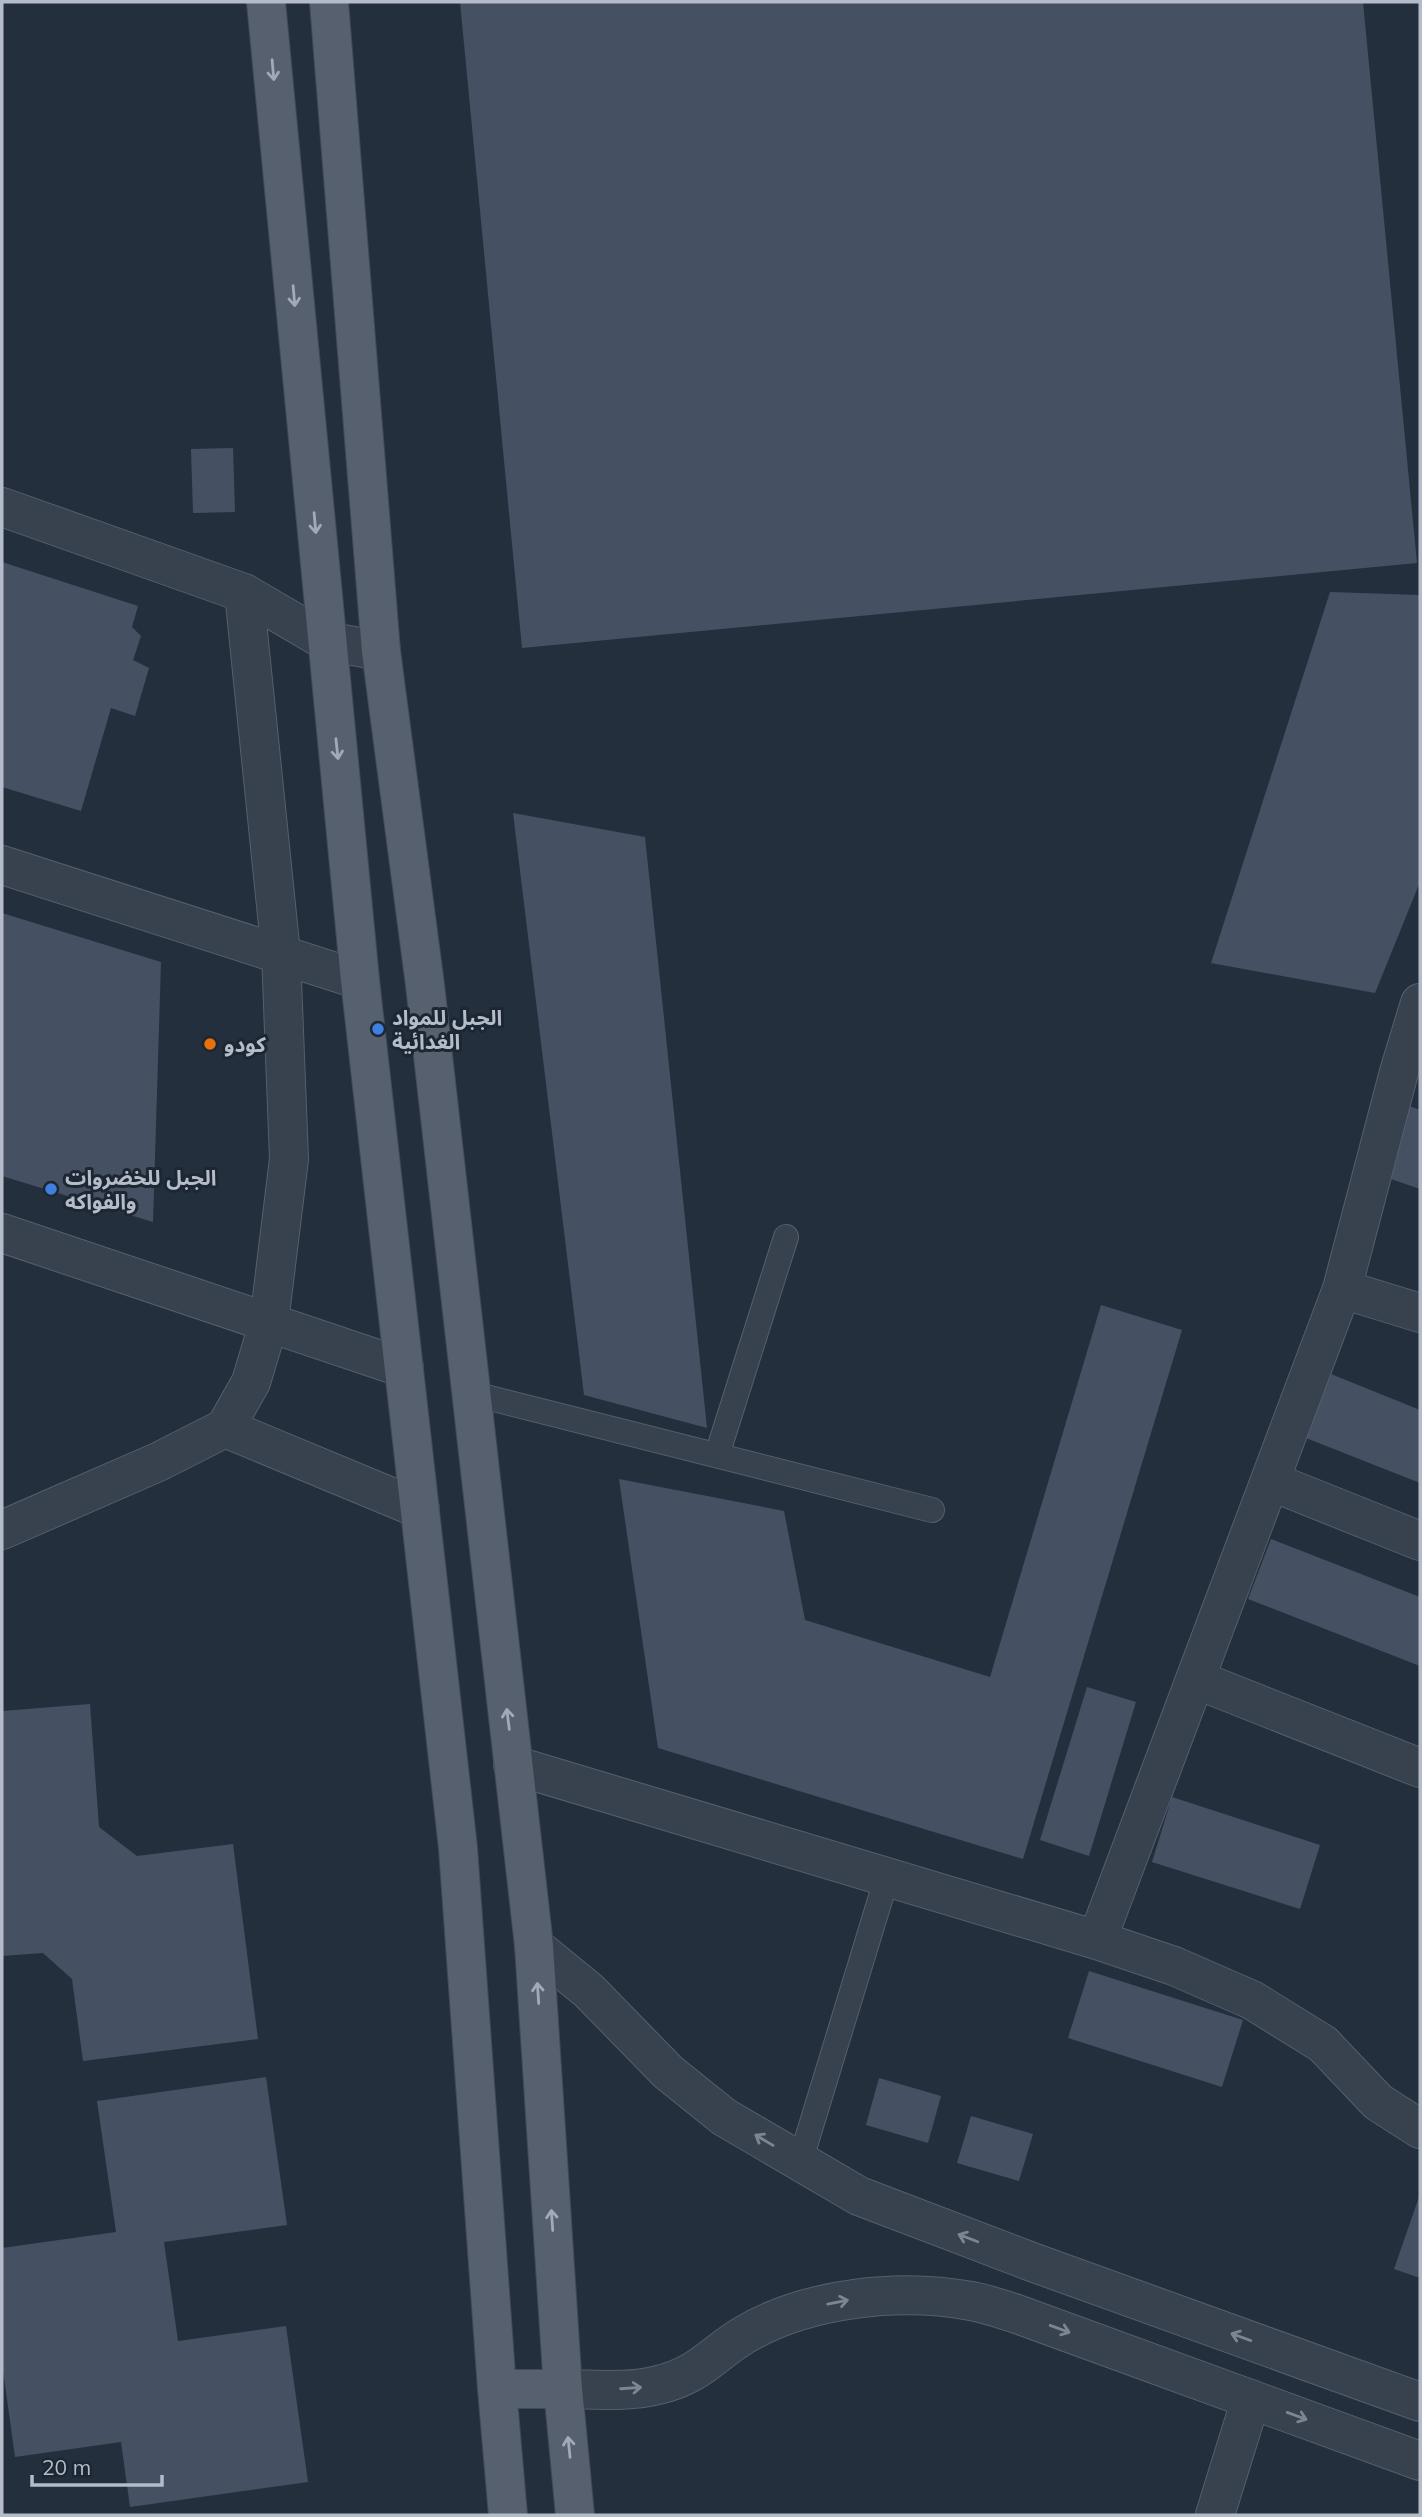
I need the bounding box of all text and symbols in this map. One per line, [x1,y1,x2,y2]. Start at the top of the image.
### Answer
one-way arrow [267,58,280,81]
one-way arrow [288,284,301,307]
one-way arrow [309,511,322,534]
one-way arrow [331,737,344,760]
place label: الجبل للمواد الغدائية [392,1004,502,1054]
marker: الجبل للمواد الغدائية [370,1021,386,1037]
place label: كودو [224,1031,266,1057]
marker: كودو [202,1036,218,1052]
place label: الجبل للخضروات والفواكه [65,1164,217,1214]
marker: الجبل للخضروات والفواكه [43,1181,59,1197]
one-way arrow [501,1708,514,1730]
one-way arrow [531,1982,544,2005]
one-way arrow [754,2133,774,2147]
one-way arrow [545,2210,558,2232]
one-way arrow [958,2231,980,2243]
one-way arrow [826,2295,849,2308]
one-way arrow [1048,2324,1070,2336]
one-way arrow [1230,2330,1252,2342]
one-way arrow [619,2382,642,2395]
one-way arrow [1285,2411,1307,2423]
one-way arrow [562,2437,575,2459]
scale bar [32,2444,161,2488]
text: 20 m [42,2454,91,2480]

